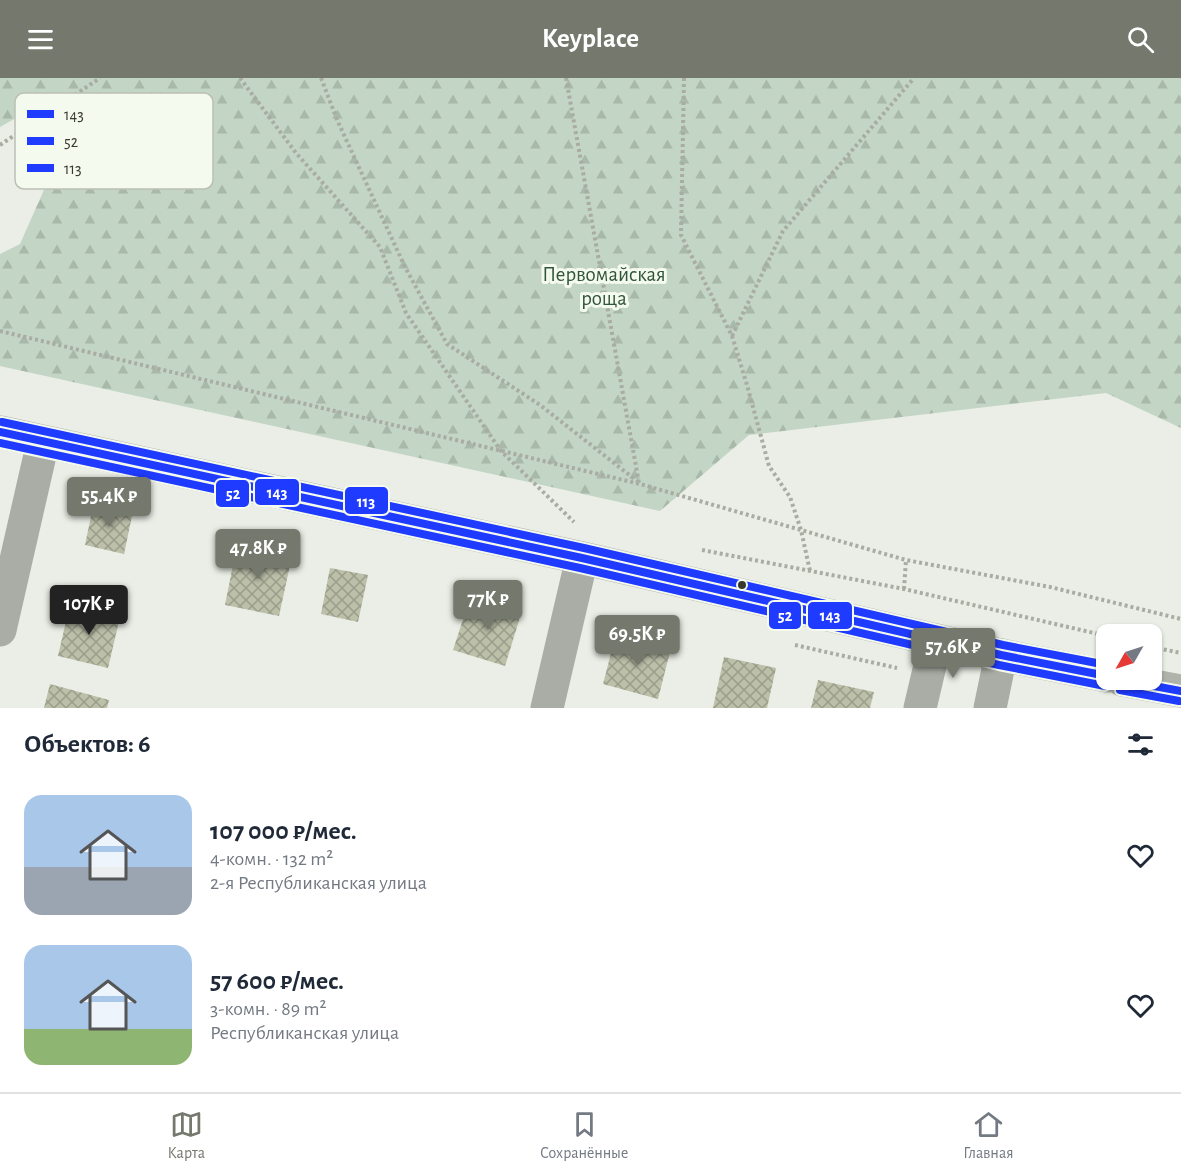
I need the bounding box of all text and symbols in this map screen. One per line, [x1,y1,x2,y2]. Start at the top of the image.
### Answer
icon: menu [24,23,57,56]
icon: search [1124,23,1157,56]
text: Keyplace [542,25,639,52]
legend [15,93,213,189]
text: 143 [64,107,84,123]
text: 52 [64,134,78,150]
text: 113 [64,161,82,177]
park label: Первомайская роща [542,264,666,309]
pin: 55.4K ₽ [54,477,164,528]
line badge: 143 [254,478,300,506]
line badge: 52 [215,479,250,508]
text: 143 [267,485,287,501]
text: 55.4K ₽ [81,486,137,506]
text: 52 [226,486,241,502]
line badge: 113 [344,486,389,515]
text: 113 [357,494,375,510]
pin: 47.8K ₽ [203,529,313,580]
text: 47.8K ₽ [229,538,287,558]
unlabelled marker [736,579,748,591]
pin: 77K ₽ [446,580,530,631]
pin: 107K ₽ [40,585,138,636]
text: 77K ₽ [467,589,509,609]
text: 107K ₽ [64,594,114,614]
line badge: 52 [768,601,802,630]
line badge: 143 [807,601,853,630]
text: 52 [778,608,793,624]
text: 143 [820,608,840,624]
pin: 69.5K ₽ [582,615,692,666]
text: 69.5K ₽ [609,624,665,644]
north arrow [1096,624,1162,690]
map controls [1096,624,1162,690]
pin: 57.6K ₽ [898,628,1008,679]
text: 57.6K ₽ [925,637,981,657]
icon: filters [1124,728,1157,761]
text: Объектов: 6 [24,731,151,757]
text: 107 000 ₽/мес. [210,818,357,844]
icon: home [72,819,144,891]
icon: heart [1124,839,1157,872]
text: 4-комн. · 132 m² [210,849,333,869]
text: 2-я Республиканская улица [210,873,427,893]
text: 57 600 ₽/мес. [210,968,344,994]
icon: home [72,969,144,1041]
icon: heart [1124,989,1157,1022]
text: 3-комн. · 89 m² [210,999,326,1019]
text: Республиканская улица [210,1023,399,1043]
tab: Карта [167,1108,205,1163]
tab: Сохранённые [540,1108,628,1163]
tab: Главная [963,1108,1014,1163]

